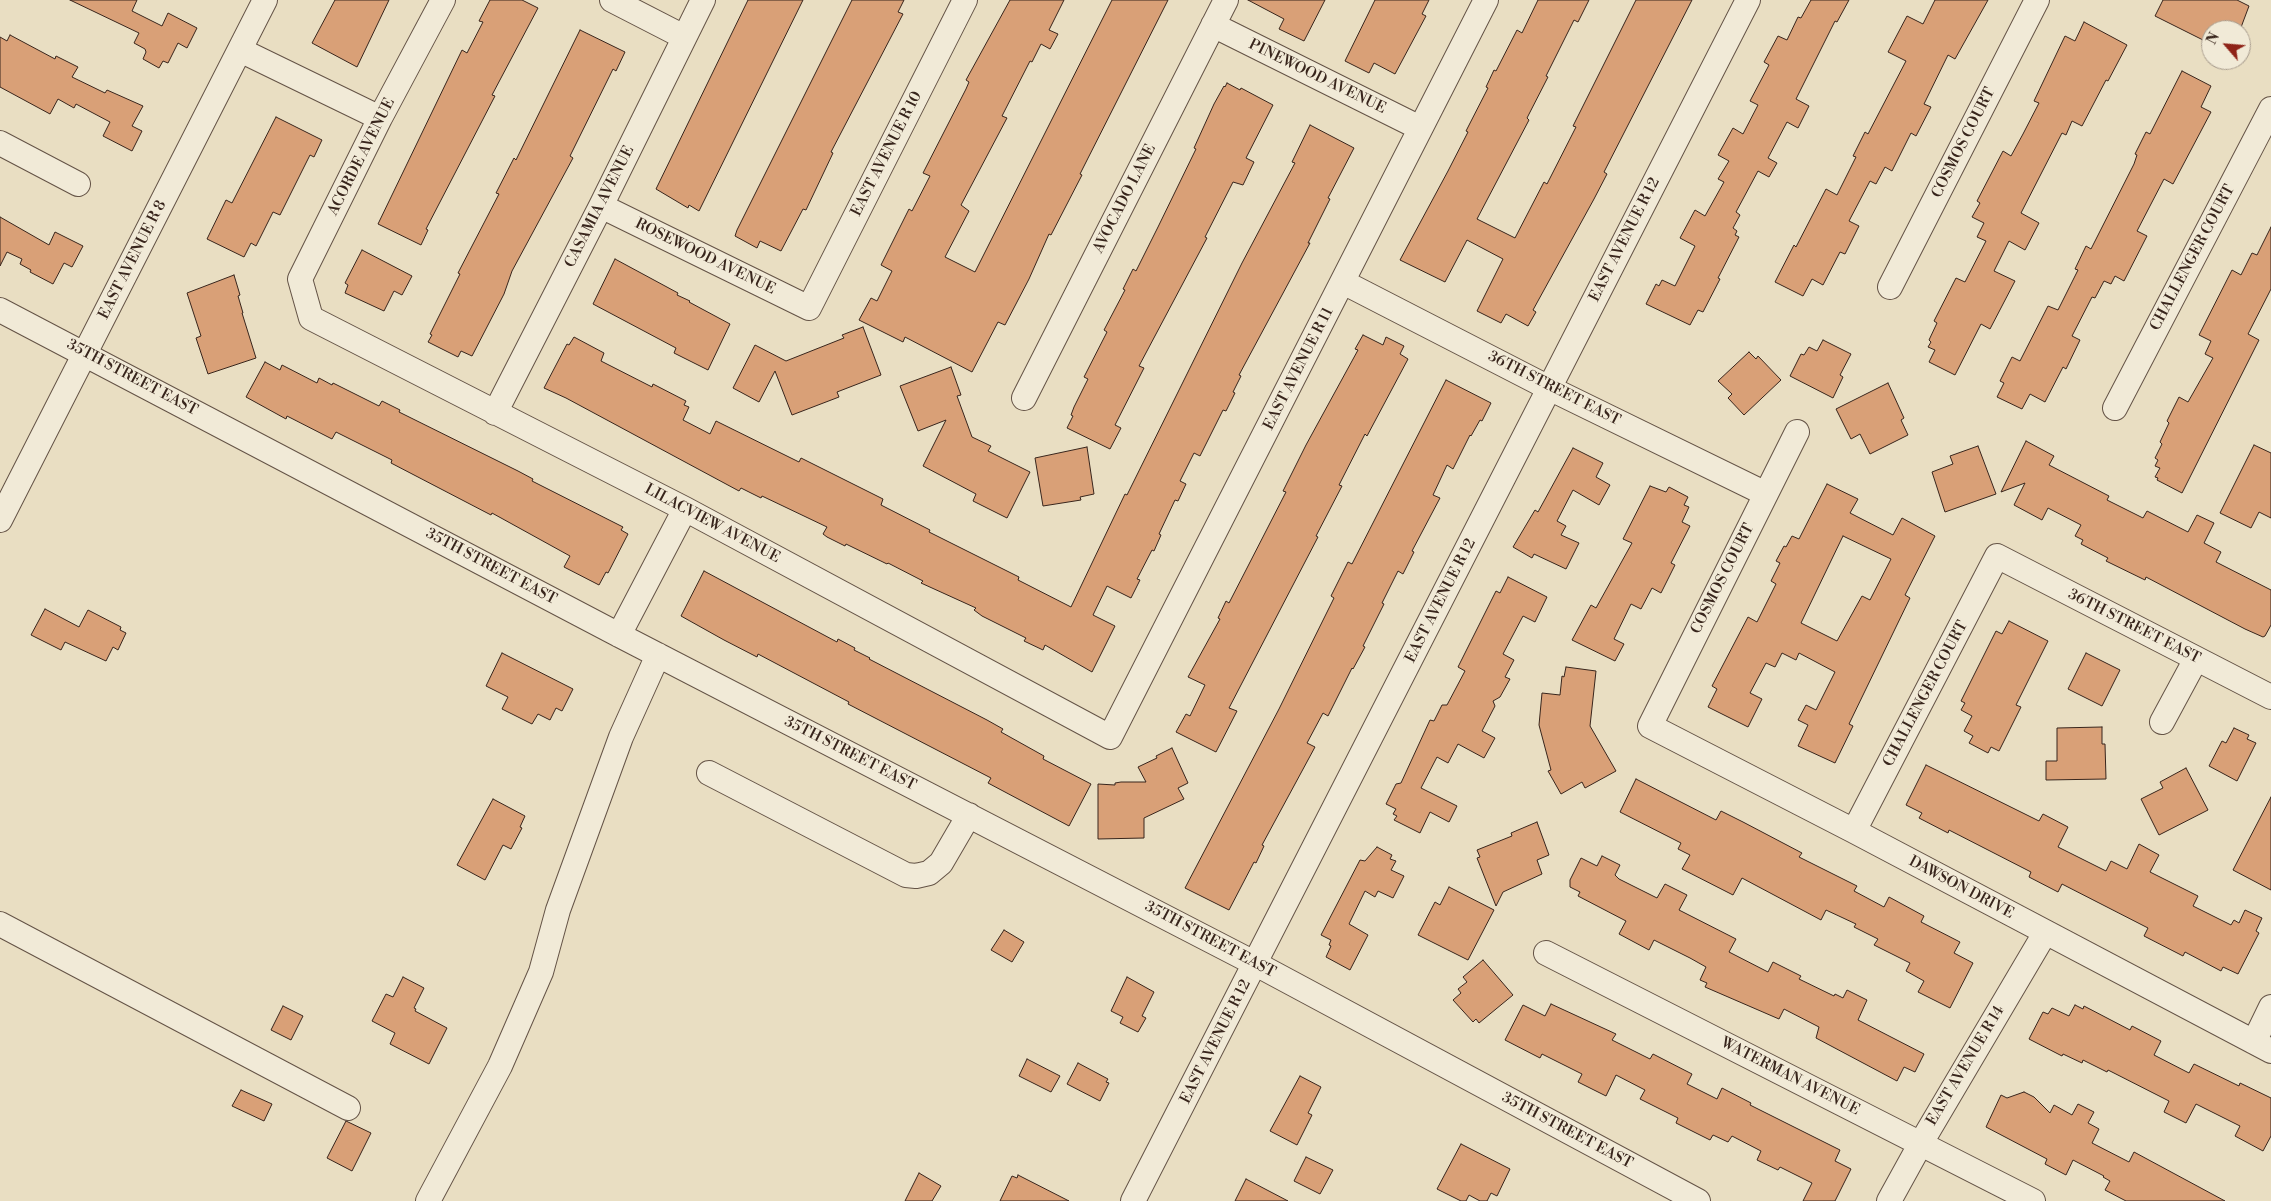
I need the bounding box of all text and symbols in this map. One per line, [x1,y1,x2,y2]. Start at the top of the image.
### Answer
north arrow [2201,20,2251,70]
text: N [2203,30,2224,48]
street label: PINEWOOD AVENUE [1245,36,1389,118]
street label: COSMOS COURT [1928,85,2000,201]
street label: EAST AVENUE R 10 [848,89,926,219]
street label: ACORDE AVENUE [325,95,399,219]
street label: AVOCADO LANE [1090,142,1160,256]
street label: CASAMIA AVENUE [562,143,638,271]
street label: EAST AVENUE R 12 [1586,175,1664,305]
street label: CHALLENGER COURT [2147,182,2239,334]
street label: EAST AVENUE R 8 [95,198,171,322]
street label: ROSEWOOD AVENUE [632,215,778,299]
street label: EAST AVENUE R 11 [1260,305,1338,433]
street label: 35TH STREET EAST [64,336,200,420]
street label: 36TH STREET EAST [1485,348,1623,430]
street label: LILACVIEW AVENUE [641,481,783,567]
street label: COSMOS COURT [1687,521,1759,637]
street label: 35TH STREET EAST [423,525,559,609]
street label: EAST AVENUE R 12 [1402,536,1480,666]
street label: 36TH STREET EAST [2065,586,2203,668]
street label: CHALLENGER COURT [1880,618,1972,770]
street label: 35TH STREET EAST [781,713,919,795]
street label: DAWSON DRIVE [1906,853,2016,923]
street label: 35TH STREET EAST [1142,898,1278,982]
street label: EAST AVENUE R 12 [1177,977,1255,1107]
street label: EAST AVENUE R 14 [1923,1003,2009,1129]
street label: WATERMAN AVENUE [1718,1034,1862,1120]
street label: 35TH STREET EAST [1499,1089,1635,1173]

